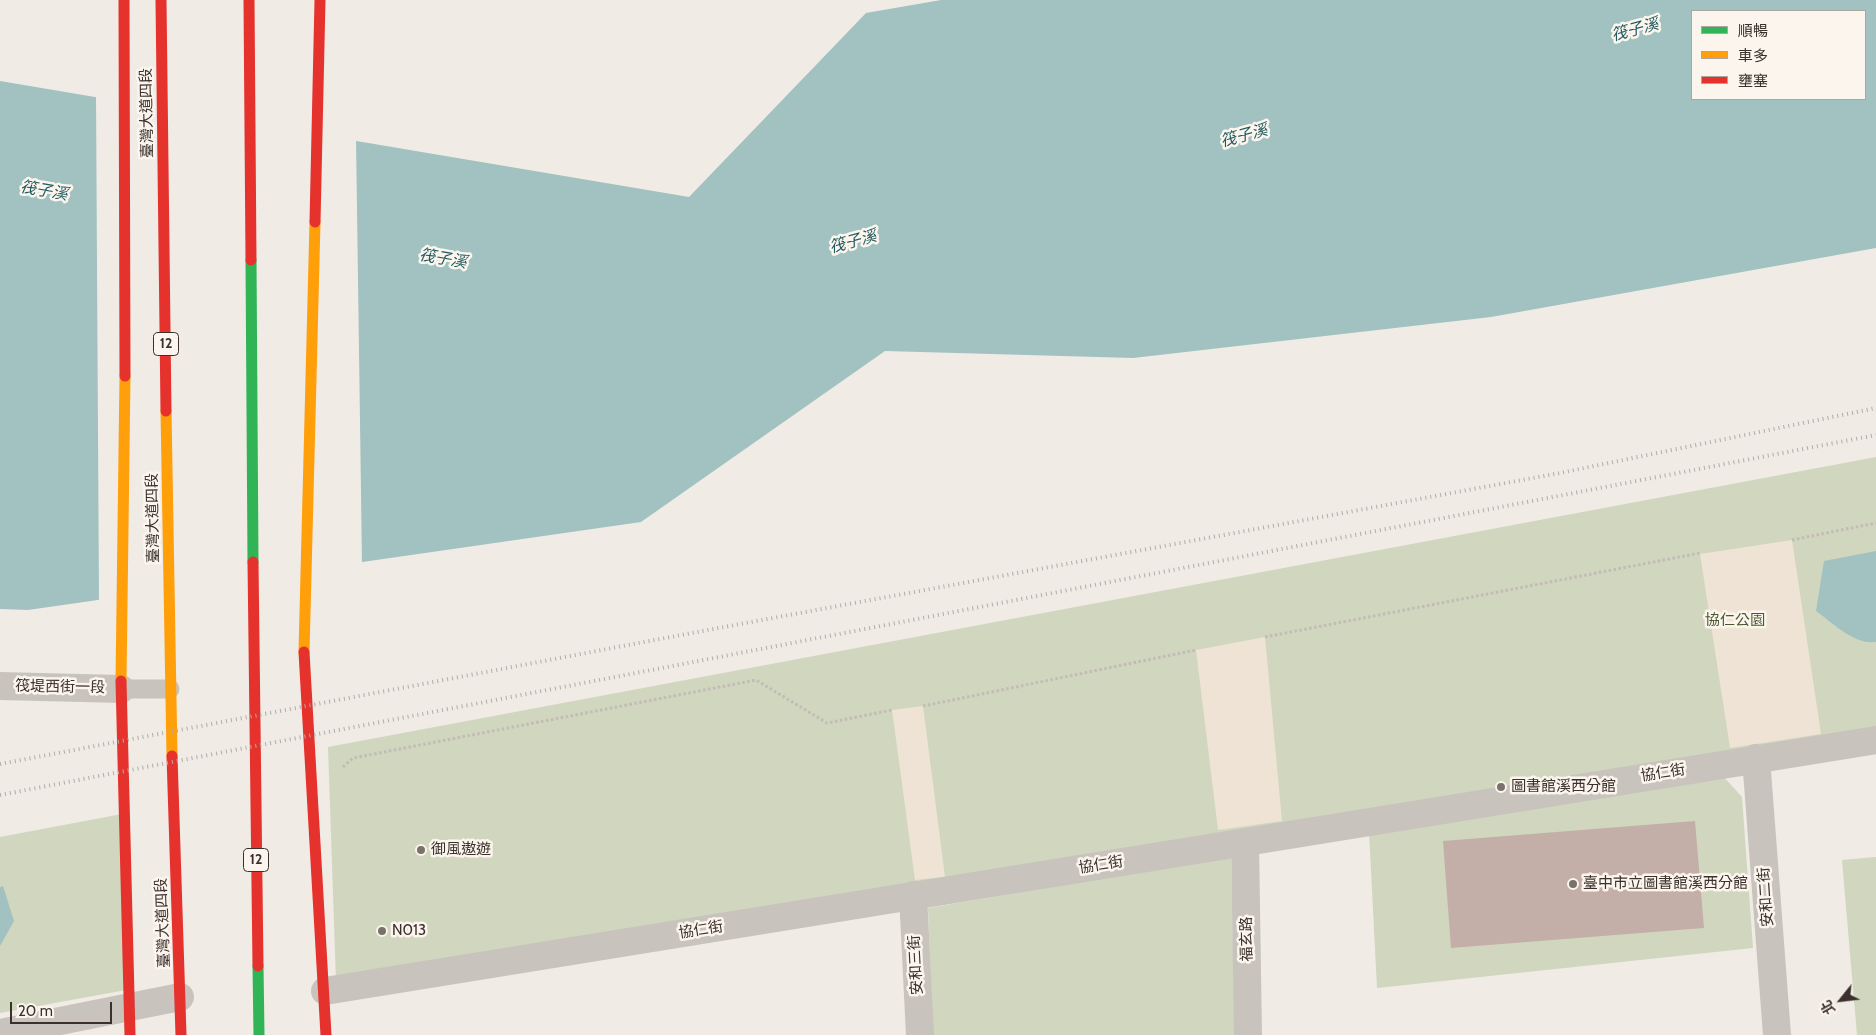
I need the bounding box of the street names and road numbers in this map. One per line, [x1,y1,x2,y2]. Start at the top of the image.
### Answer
street label: 臺灣大道四段 [137,68,157,158]
road number: 12 [154,332,178,356]
street label: 臺灣大道四段 [143,473,163,563]
street label: 筏堤西街一段 [15,677,105,697]
street label: 協仁街 [1639,761,1687,785]
road number: 12 [244,848,268,872]
street label: 協仁街 [1077,853,1125,877]
street label: 安和二街 [1755,866,1777,928]
street label: 臺灣大道四段 [152,878,174,968]
street label: 福玄路 [1238,916,1256,962]
street label: 協仁街 [677,918,725,942]
street label: 安和三街 [905,935,927,995]

